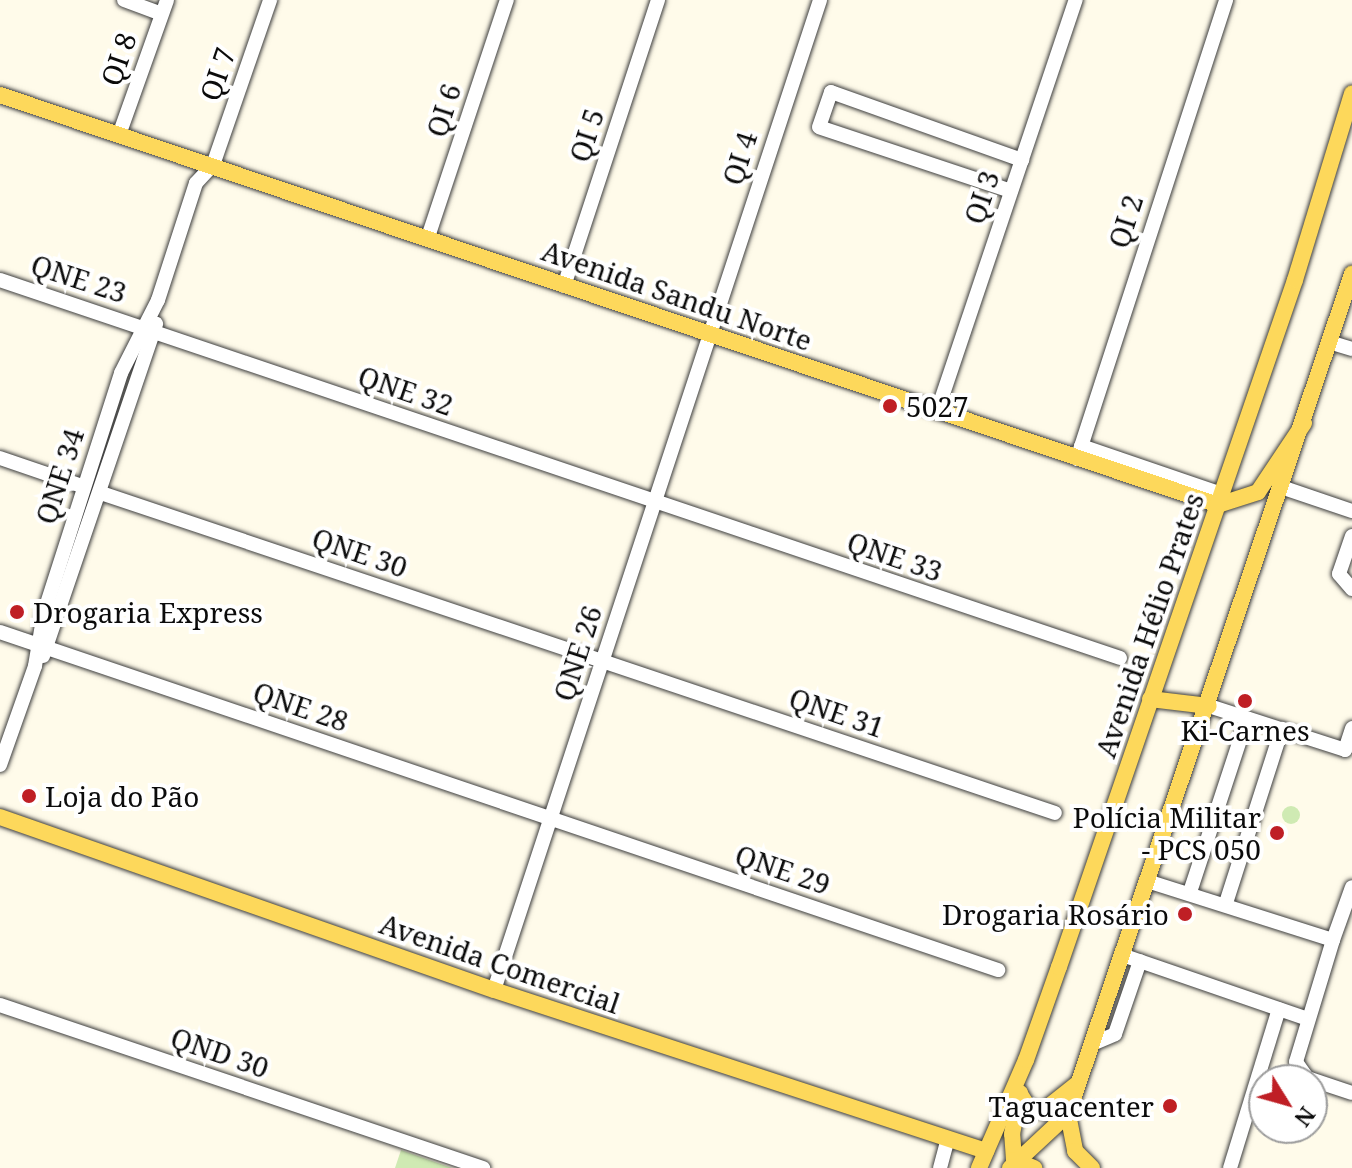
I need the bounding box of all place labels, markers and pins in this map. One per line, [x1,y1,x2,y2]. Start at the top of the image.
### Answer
place label: 5027 [906,389,969,423]
marker: 5027 [881,397,899,415]
place label: Drogaria Express [33,595,263,629]
marker: Drogaria Express [8,603,26,621]
marker: Ki-Carnes [1236,692,1254,710]
place label: Ki-Carnes [1180,713,1310,747]
place label: Loja do Pão [45,779,200,813]
marker: Loja do Pão [20,787,38,805]
place label: Polícia Militar - PCS 050 [1073,800,1261,866]
marker: Polícia Militar - PCS 050 [1268,824,1286,842]
place label: Drogaria Rosário [942,897,1169,931]
marker: Drogaria Rosário [1176,905,1194,923]
place label: Taguacenter [988,1089,1154,1123]
marker: Taguacenter [1161,1097,1179,1115]

